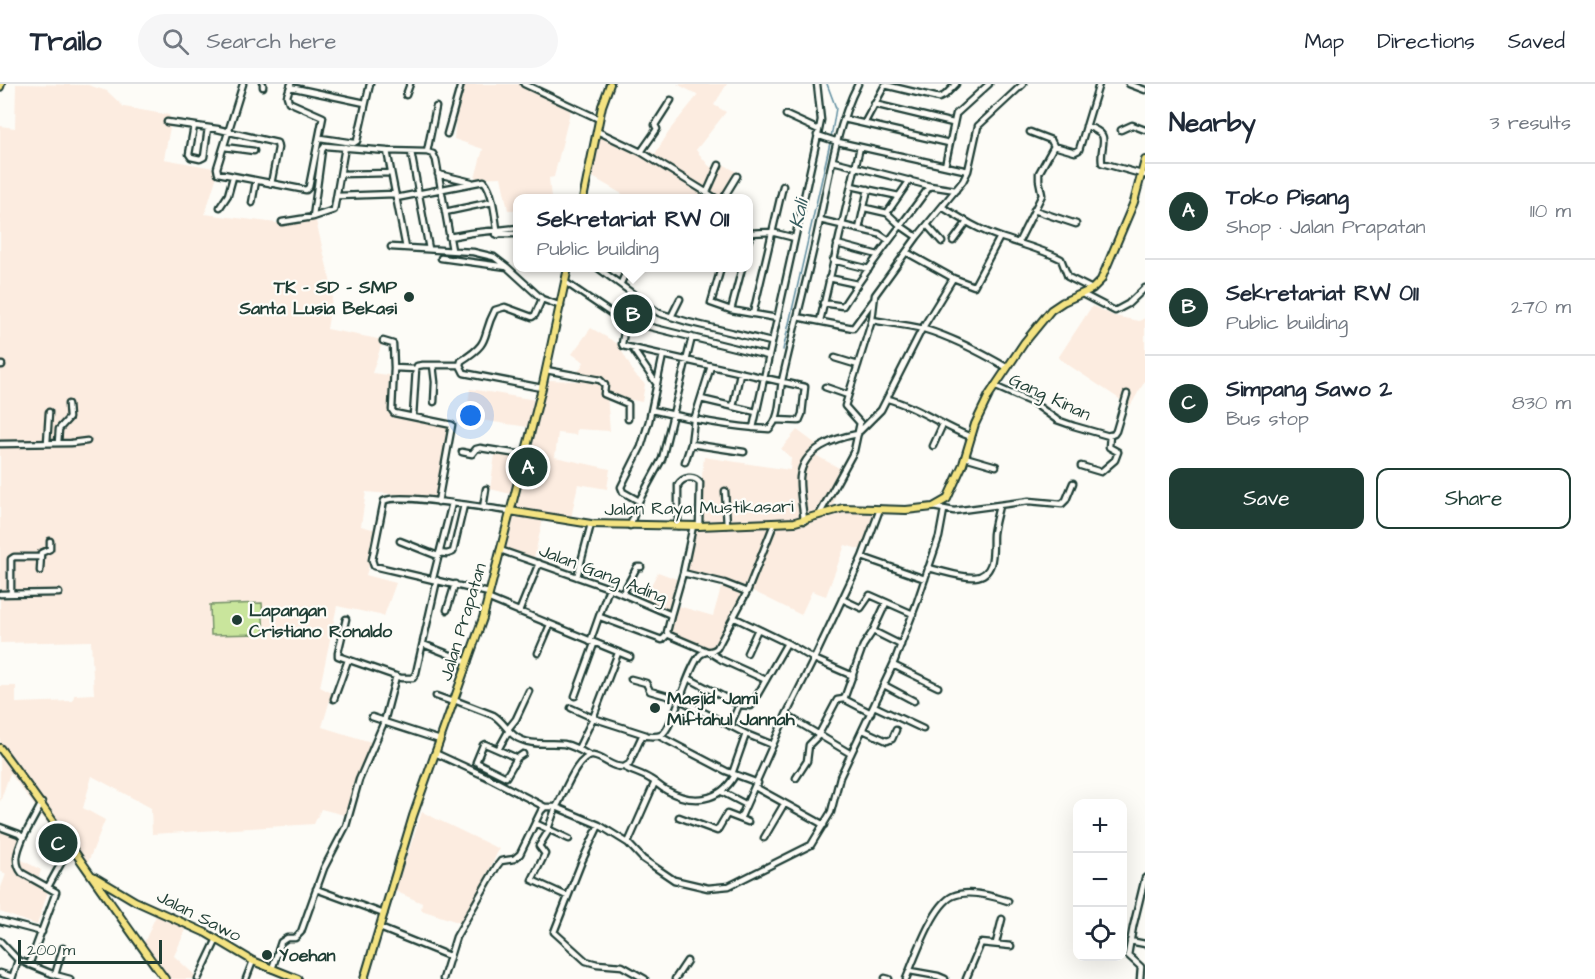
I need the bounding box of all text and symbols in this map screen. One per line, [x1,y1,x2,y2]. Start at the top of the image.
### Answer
search box [138,14,558,68]
text: Trailo [30,22,102,61]
icon: search [159,25,192,58]
text: Search here [207,26,336,57]
text: Map [1304,27,1344,56]
text: Directions [1377,27,1475,56]
text: Saved [1508,27,1565,56]
text: Nearby [1169,105,1256,141]
text: 3 results [1489,109,1571,137]
text: Toko Pisang [1226,182,1349,213]
popup [513,194,753,272]
water label: Kali [782,194,816,231]
text: A [1182,197,1195,225]
text: 110 m [1530,197,1571,225]
text: Sekretariat RW 011 [537,204,729,235]
text: Shop · Jalan Prapatan [1226,213,1426,241]
text: Public building [537,235,659,263]
place label: TK - SD - SMP Santa Lusia Bekasi [238,275,398,321]
text: Sekretariat RW 011 [1226,278,1419,309]
marker: TK - SD - SMP Santa Lusia Bekasi [402,290,416,304]
pin: B [614,292,652,336]
text: B [1181,293,1196,321]
text: 270 m [1511,293,1571,321]
text: Public building [1226,309,1348,337]
street label: Gang Kinan [1004,367,1095,428]
text: Simpang Sawo 2 [1226,374,1392,405]
text: C [1181,389,1196,417]
text: 830 m [1512,389,1571,417]
your location [456,401,485,430]
text: Bus stop [1226,405,1309,433]
pin: A [508,444,548,490]
button: Save [1169,468,1364,529]
button: Share [1376,468,1571,529]
street label: Jalan Raya Mustikasari [604,494,794,523]
street label: Jalan Gang Ading [535,538,671,611]
street label: Jalan Prapatan [433,560,493,684]
place label: Lapangan Cristiano Ronaldo [249,598,393,644]
marker: Lapangan Cristiano Ronaldo [230,613,244,627]
place label: Masjid Jami Miftahul Jannah [667,686,796,732]
marker: Masjid Jami Miftahul Jannah [648,701,662,715]
map controls [1073,799,1127,961]
button: + [1073,799,1127,853]
pin: C [38,820,78,866]
button: − [1073,853,1127,907]
street label: Jalan Sawo [152,884,246,948]
button: locate [1073,907,1127,961]
scale bar [18,937,162,964]
text: 200 m [27,939,75,961]
place label: Yoehan [279,943,336,968]
marker: Yoehan [260,948,274,962]

